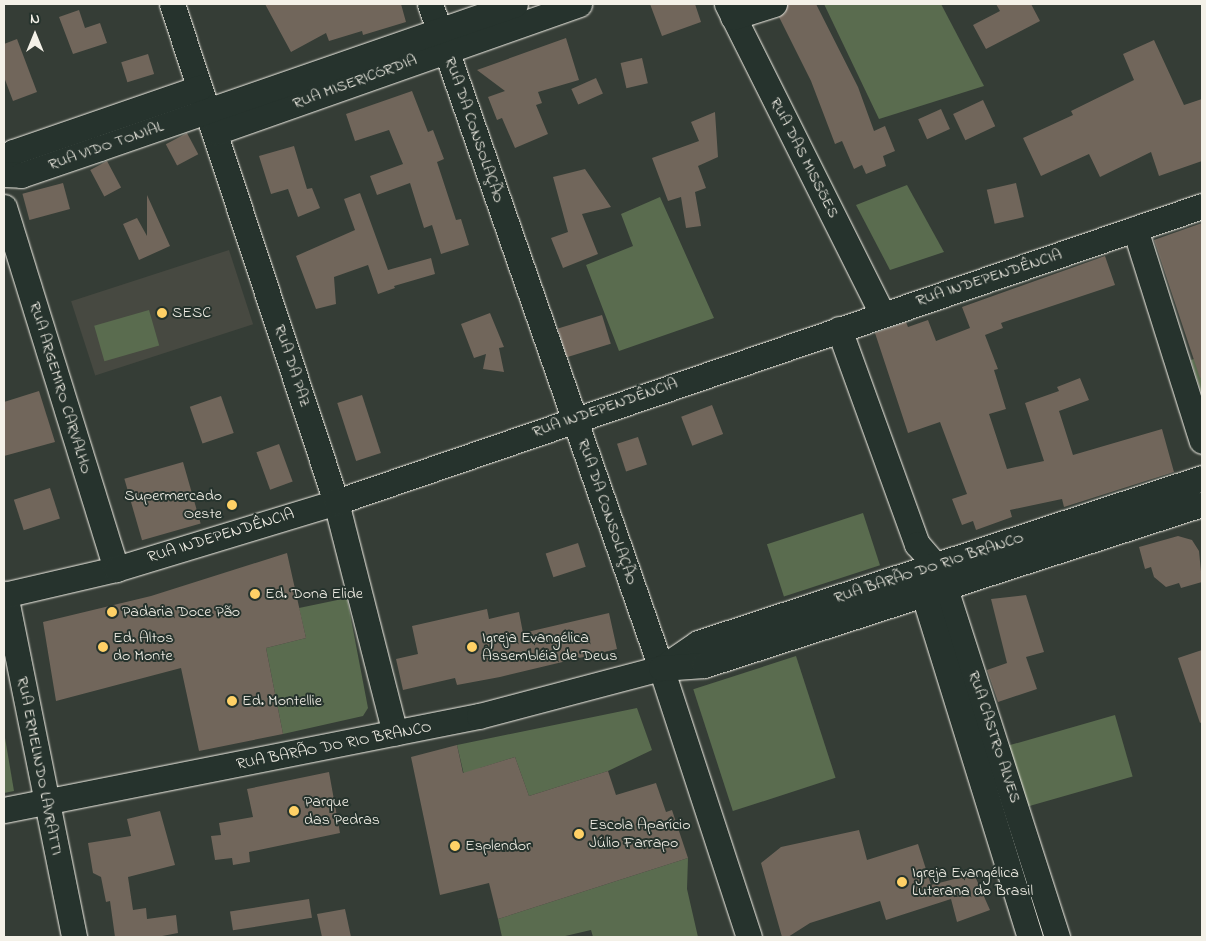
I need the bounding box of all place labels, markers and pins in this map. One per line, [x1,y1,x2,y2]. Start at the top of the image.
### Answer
place label: SESC [172,303,211,323]
marker: SESC [156,307,168,319]
place label: Supermercado Oeste [124,486,222,524]
marker: Supermercado Oeste [226,499,238,511]
place label: Ed. Dona Elide [265,584,363,604]
marker: Ed. Dona Elide [249,588,261,600]
place label: Padaria Doce Pão [122,602,240,622]
marker: Padaria Doce Pão [106,606,118,618]
place label: Ed. Altos do Monte [113,628,173,666]
place label: Igreja Evangélica Assembléia de Deus [482,628,617,666]
marker: Ed. Altos do Monte [97,641,109,653]
marker: Igreja Evangélica Assembléia de Deus [466,641,478,653]
place label: Ed. Montellie [242,691,322,711]
marker: Ed. Montellie [226,695,238,707]
place label: Parque das Pedras [304,792,380,830]
marker: Parque das Pedras [288,805,300,817]
place label: Escola Aparício Júlio Farrapo [589,815,690,853]
marker: Escola Aparício Júlio Farrapo [573,828,585,840]
place label: Esplendor [465,836,531,856]
marker: Esplendor [449,840,461,852]
place label: Igreja Evangélica Luterana do Brasil [912,863,1033,901]
marker: Igreja Evangélica Luterana do Brasil [896,876,908,888]

